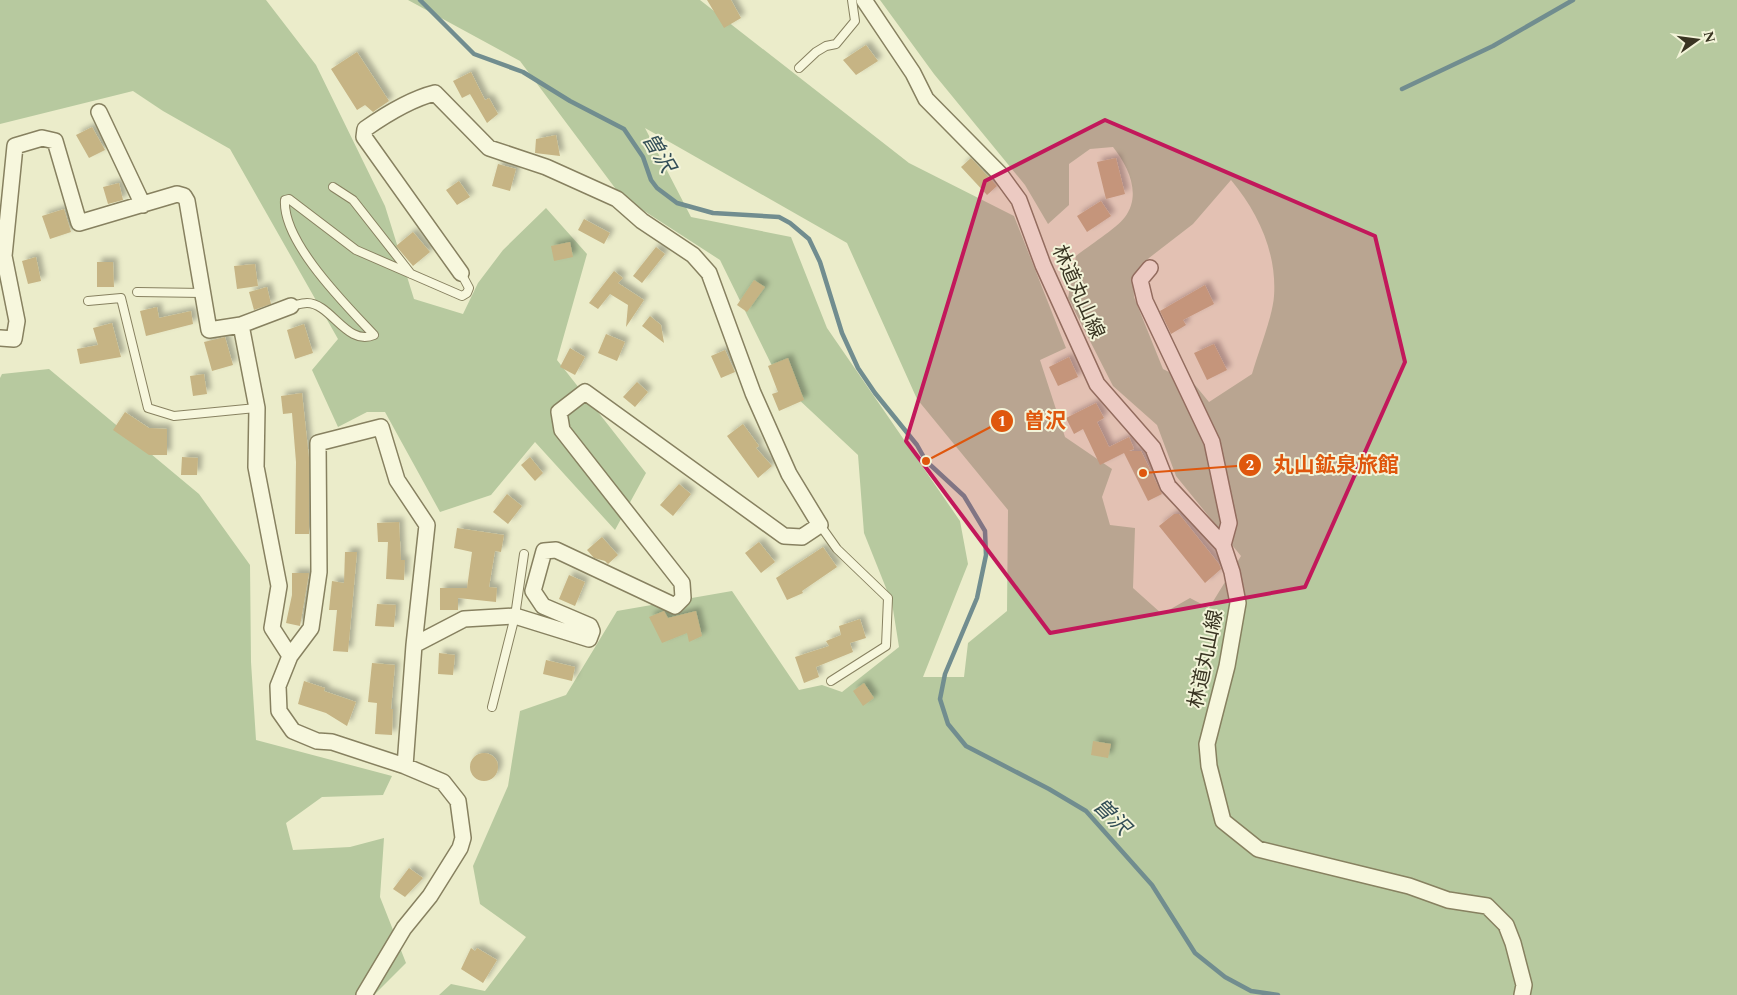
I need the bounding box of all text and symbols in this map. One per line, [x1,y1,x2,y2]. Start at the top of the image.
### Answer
north arrow [1672,15,1722,65]
text: N [1698,29,1721,45]
water label: 曽沢 [633,127,684,182]
street label: 林道丸山線 [1044,240,1112,344]
callout: 曽沢 [989,403,1076,439]
text: 曽沢 [1024,406,1066,438]
text: 1 [998,410,1006,433]
callout: 丸山鉱泉旅館 [1238,447,1409,483]
text: 丸山鉱泉旅館 [1273,450,1399,482]
text: 2 [1246,454,1254,477]
street label: 林道丸山線 [1181,607,1231,711]
water label: 曽沢 [1085,791,1139,845]

